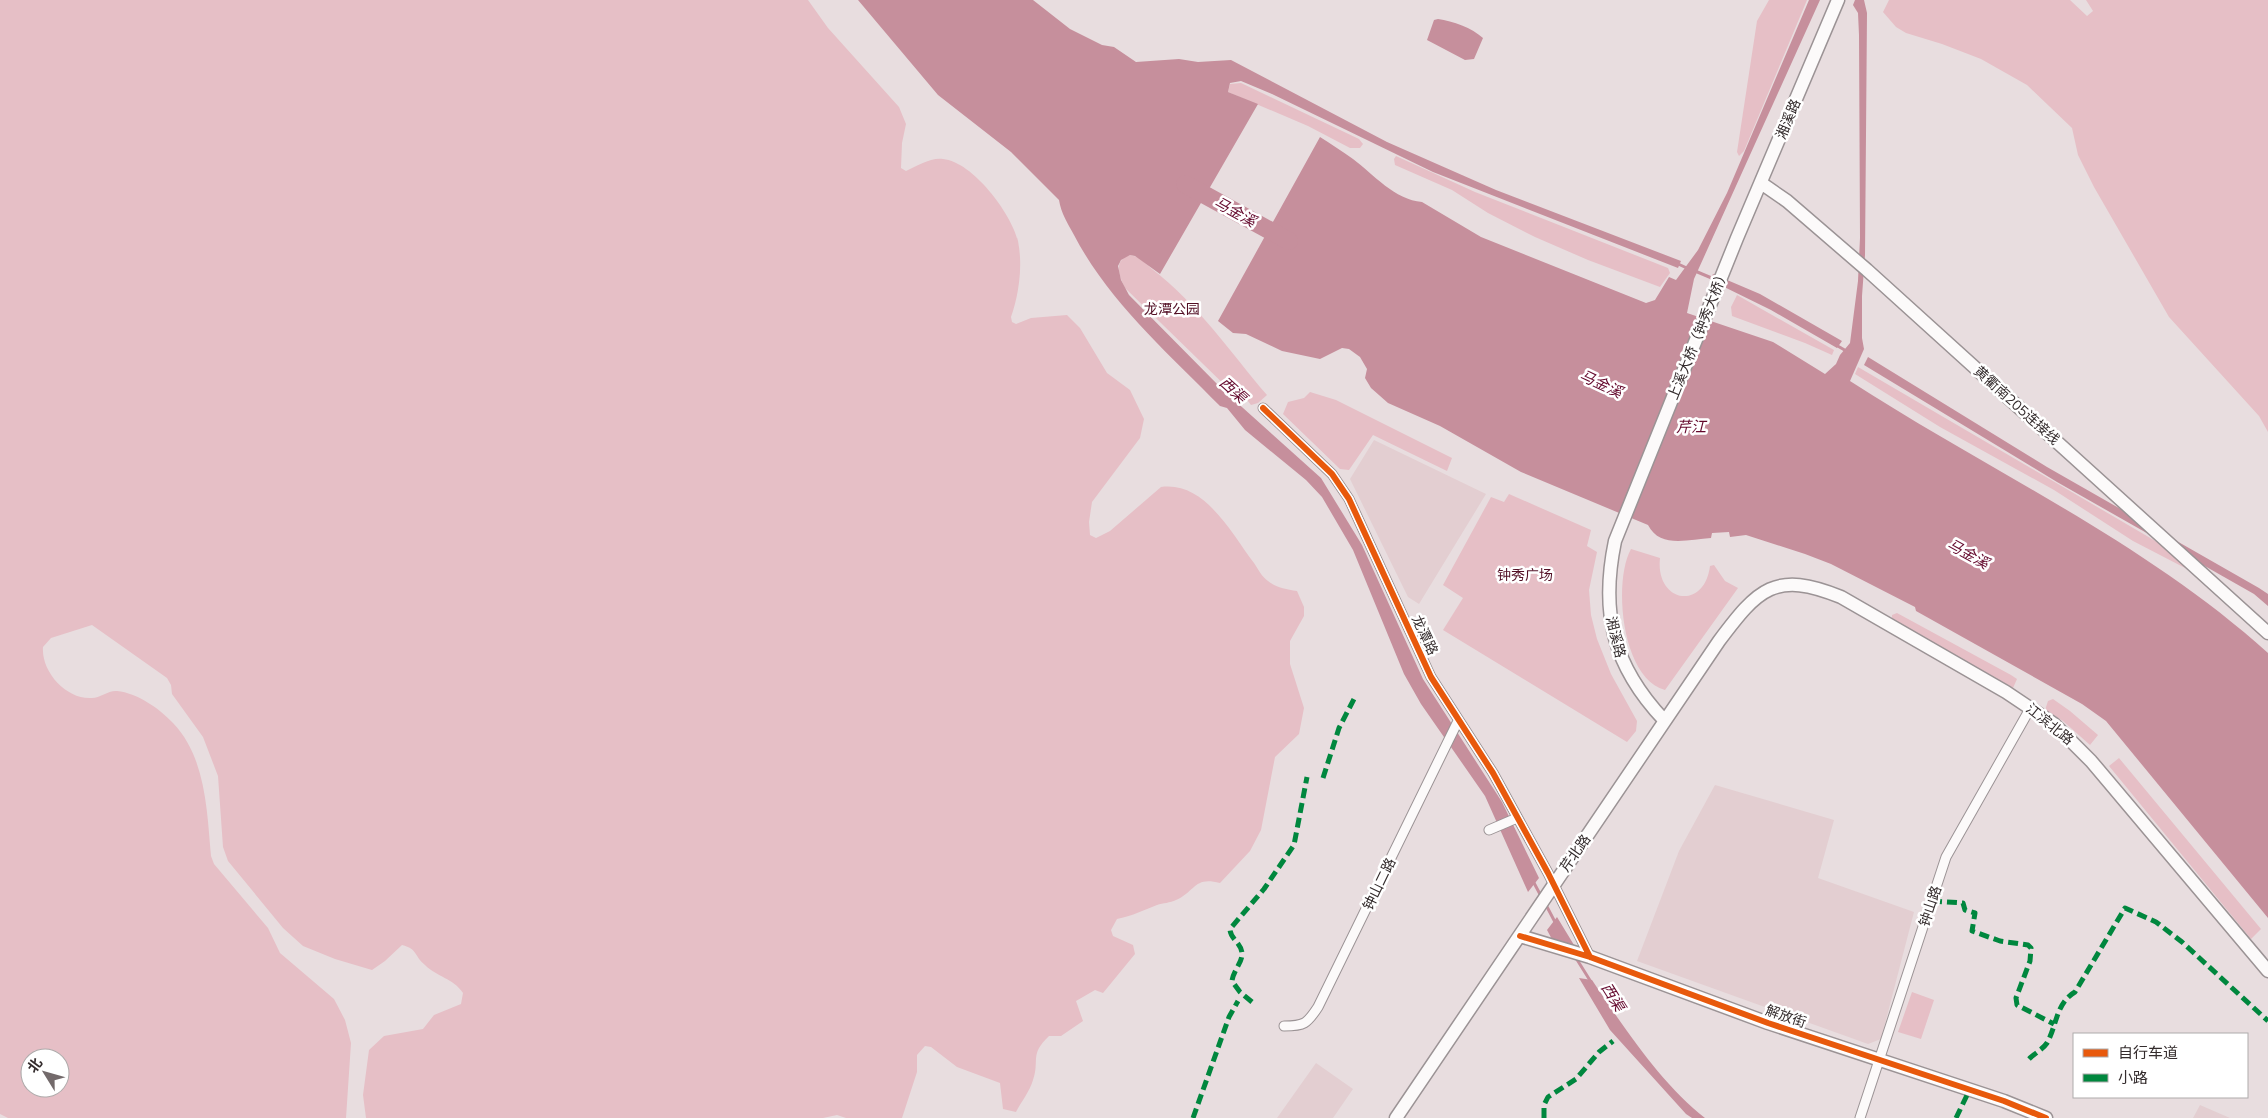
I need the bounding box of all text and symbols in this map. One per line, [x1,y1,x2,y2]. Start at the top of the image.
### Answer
street label: 湘溪路 [1772,96,1804,142]
water label: 马金溪 [1211,192,1261,232]
street label: 上溪大桥（钟秀大桥） [1663,266,1733,402]
park label: 龙潭公园 [1144,300,1200,318]
street label: 黄衢南205连接线 [1970,362,2064,448]
water label: 马金溪 [1577,365,1627,403]
water label: 西渠 [1216,373,1252,408]
water label: 芹江 [1676,417,1708,436]
water label: 马金溪 [1944,534,1994,574]
park label: 钟秀广场 [1497,566,1553,584]
street label: 龙潭路 [1408,612,1442,658]
street label: 湘溪路 [1602,614,1630,660]
street label: 江滨北路 [2023,699,2077,749]
street label: 芹北路 [1556,831,1594,875]
street label: 钟山二路 [1359,855,1399,913]
street label: 钟山路 [1915,883,1945,929]
water label: 西渠 [1597,979,1630,1016]
street label: 解放街 [1763,1001,1809,1031]
legend [2073,1033,2248,1098]
text: 自行车道 [2118,1043,2178,1062]
north arrow [20,1048,70,1098]
text: 北 [23,1054,46,1076]
text: 小路 [2118,1068,2148,1087]

